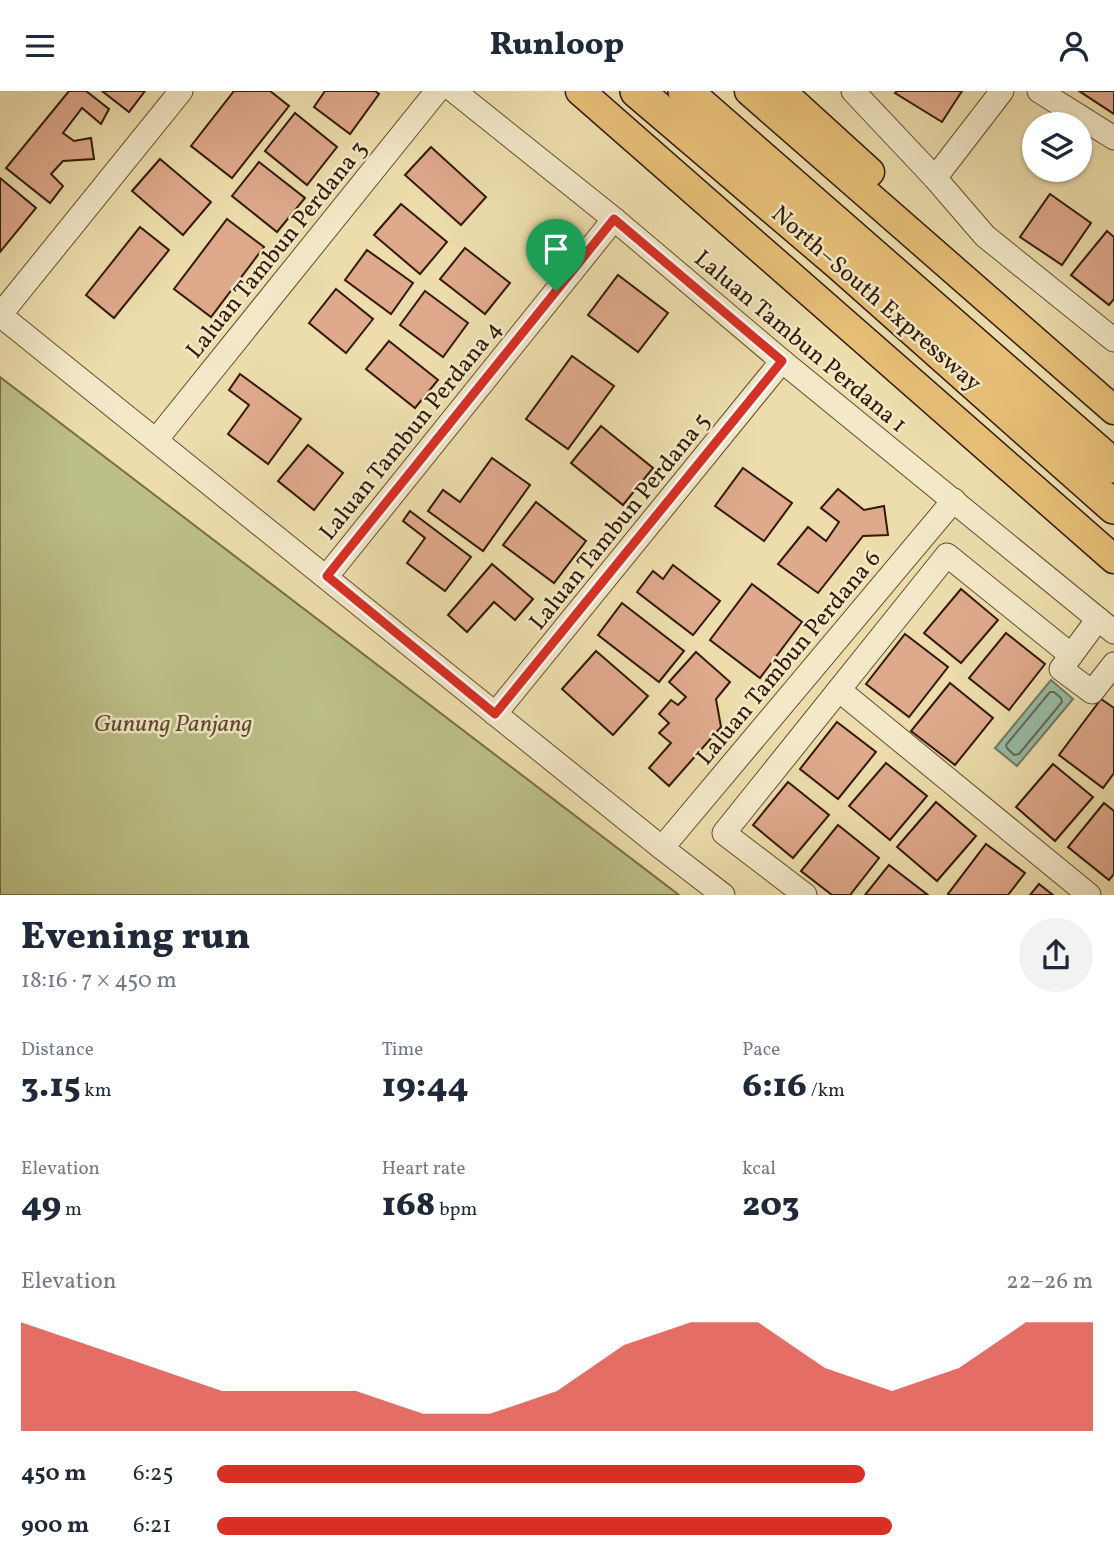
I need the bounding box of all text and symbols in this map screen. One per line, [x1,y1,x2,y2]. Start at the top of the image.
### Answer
text: Runloop [490,24,624,68]
icon: menu [21,27,59,65]
icon: person [1055,27,1093,65]
map controls [1022,112,1092,182]
button: layers [1022,112,1092,182]
street label: Laluan Tambun Perdana 3 [179,134,376,367]
street label: North–South Expressway [763,198,988,401]
pin [526,219,586,291]
icon: arrive [537,230,575,268]
street label: Laluan Tambun Perdana 1 [686,243,914,442]
street label: Laluan Tambun Perdana 4 [312,314,511,548]
street label: Laluan Tambun Perdana 5 [522,406,719,638]
street label: Laluan Tambun Perdana 6 [689,543,890,773]
park label: Gunung Panjang [94,708,252,742]
text: Evening run [21,912,251,965]
button: share [1019,918,1093,992]
text: 18:16 · 7 × 450 m [21,965,177,997]
text: Distance [21,1037,94,1063]
text: Time [382,1037,423,1063]
text: Pace [742,1037,780,1063]
text: 3.15 [21,1063,81,1111]
text: 19:44 [382,1063,469,1111]
text: 6:16 [742,1063,807,1111]
text: km [81,1078,112,1104]
text: /km [807,1078,845,1104]
text: Elevation [21,1156,100,1182]
text: Heart rate [382,1156,466,1182]
text: kcal [742,1156,776,1182]
text: 49 [21,1182,61,1230]
text: 168 [382,1182,435,1230]
text: 203 [742,1182,800,1230]
text: m [61,1197,82,1223]
text: bpm [435,1197,477,1223]
text: Elevation [21,1266,117,1298]
text: 22–26 m [1006,1266,1093,1298]
text: 450 m [21,1458,86,1490]
text: 6:25 [133,1458,173,1490]
text: 900 m [21,1510,89,1542]
text: 6:21 [133,1510,171,1542]

